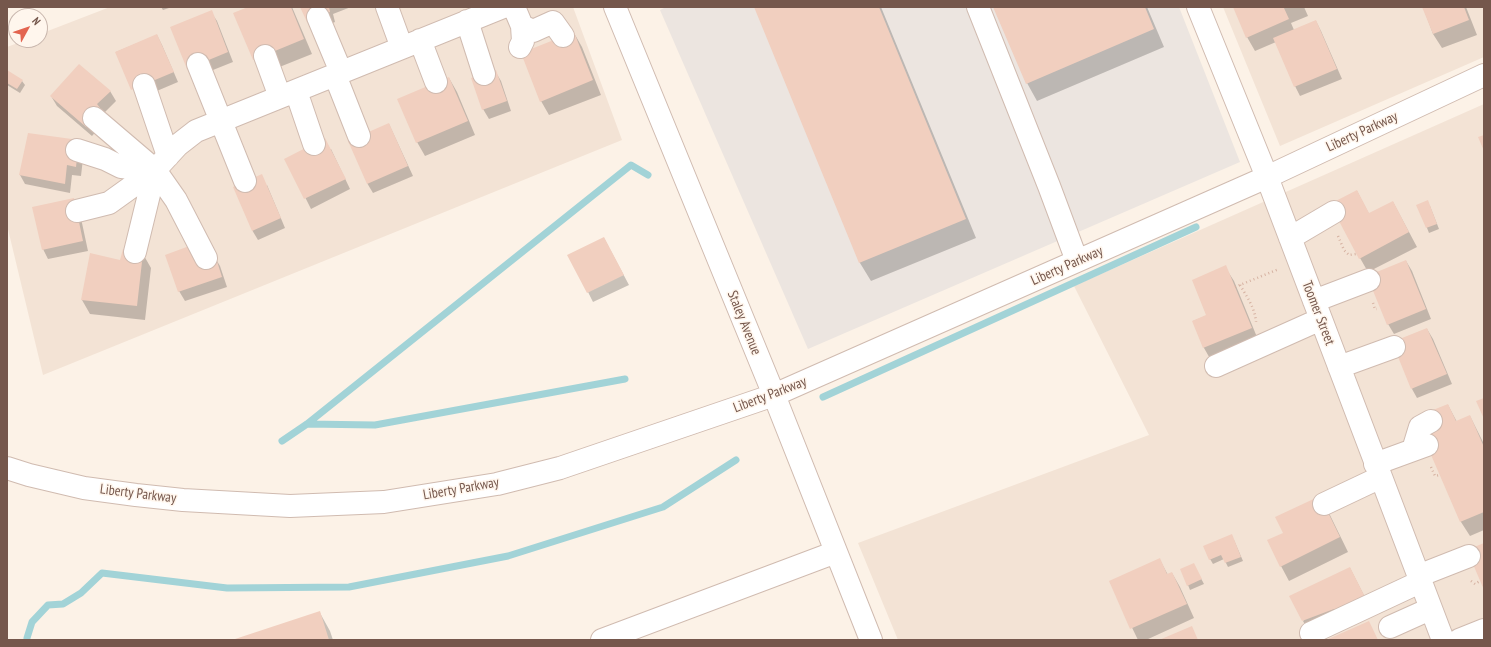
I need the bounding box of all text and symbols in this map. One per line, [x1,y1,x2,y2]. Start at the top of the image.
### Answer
north arrow [8,8,48,48]
text: N [29,14,44,28]
street label: Liberty Parkway [1324,108,1400,156]
street label: Liberty Parkway [1029,243,1105,289]
street label: Toomer Street [1298,278,1338,348]
street label: Staley Avenue [723,288,765,358]
street label: Liberty Parkway [731,373,809,417]
street label: Liberty Parkway [422,474,500,504]
street label: Liberty Parkway [99,481,177,507]

